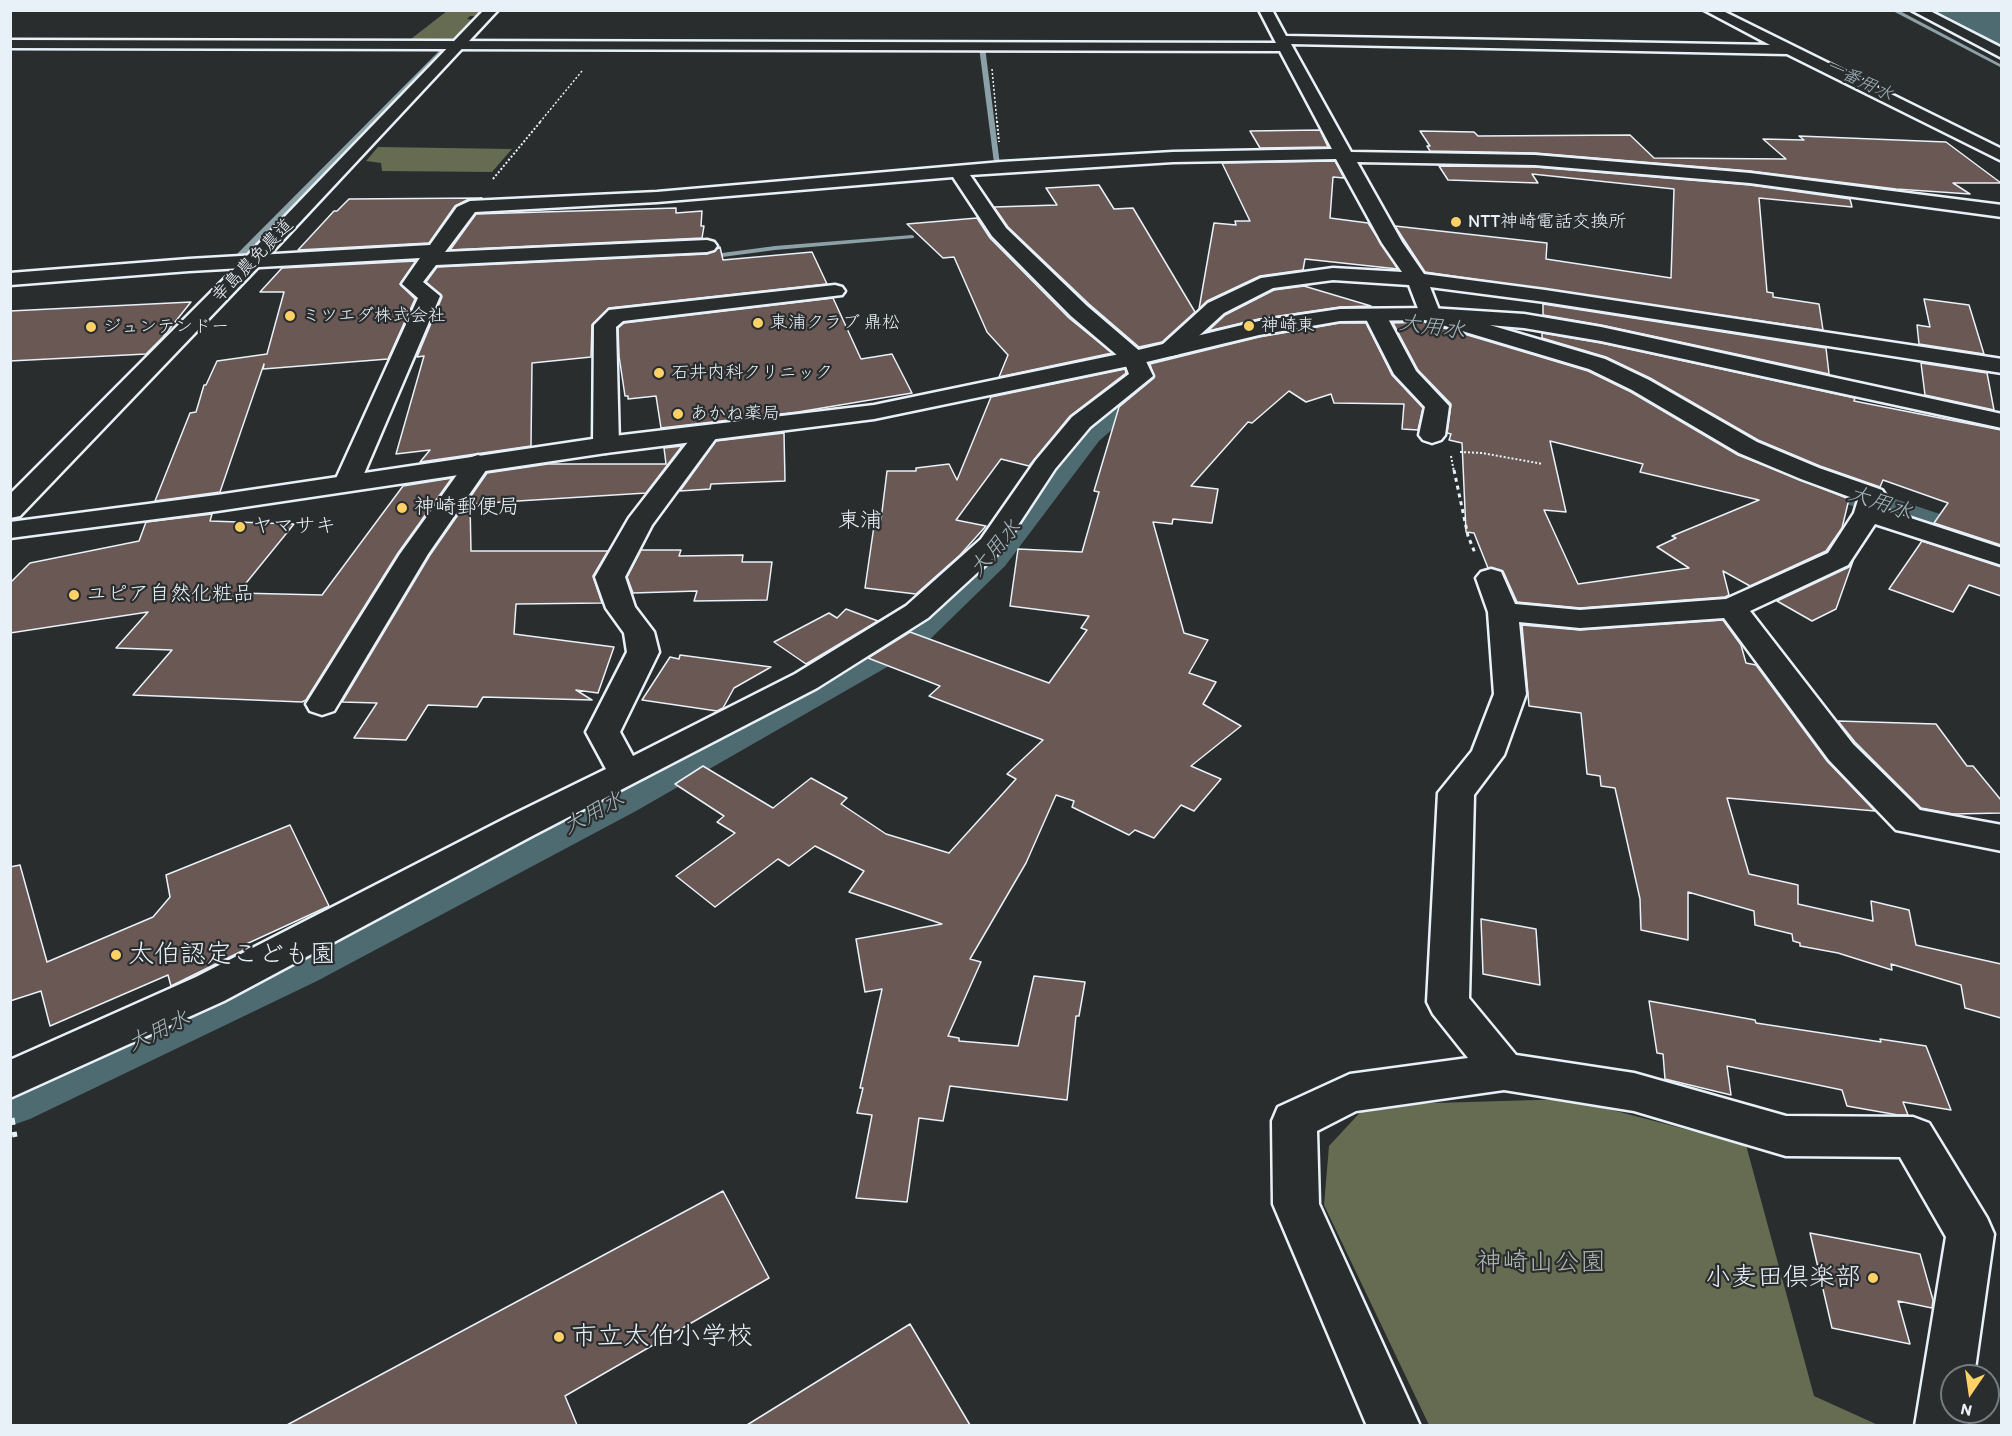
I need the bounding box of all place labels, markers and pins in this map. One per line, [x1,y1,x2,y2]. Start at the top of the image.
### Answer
place label: NTT神崎電話交換所 [1468,211,1626,233]
marker: NTT神崎電話交換所 [1449,215,1463,229]
place label: ミツエダ株式会社 [302,305,446,327]
marker: ミツエダ株式会社 [283,309,297,323]
place label: 東浦クラブ 鼎松 [770,312,900,334]
place label: 神崎東 [1261,315,1315,337]
place label: ジュンテンドー [103,316,229,338]
marker: 東浦クラブ 鼎松 [751,316,765,330]
marker: 神崎東 [1242,319,1256,333]
marker: ジュンテンドー [84,320,98,334]
place label: 石井内科クリニック [671,362,833,384]
marker: 石井内科クリニック [652,366,666,380]
place label: あかね薬局 [690,403,780,425]
marker: あかね薬局 [671,407,685,421]
place label: 神崎郵便局 [414,495,519,521]
marker: 神崎郵便局 [395,501,409,515]
place label: ヤマサキ [252,514,336,540]
marker: ヤマサキ [233,520,247,534]
place label: ユピア自然化粧品 [86,582,254,608]
marker: ユピア自然化粧品 [67,588,81,602]
place label: 太伯認定こども園 [128,939,336,971]
marker: 太伯認定こども園 [109,948,123,962]
place label: 小麦田倶楽部 [1705,1262,1861,1294]
marker: 小麦田倶楽部 [1866,1271,1880,1285]
place label: 市立太伯小学校 [571,1321,753,1353]
marker: 市立太伯小学校 [552,1330,566,1344]

